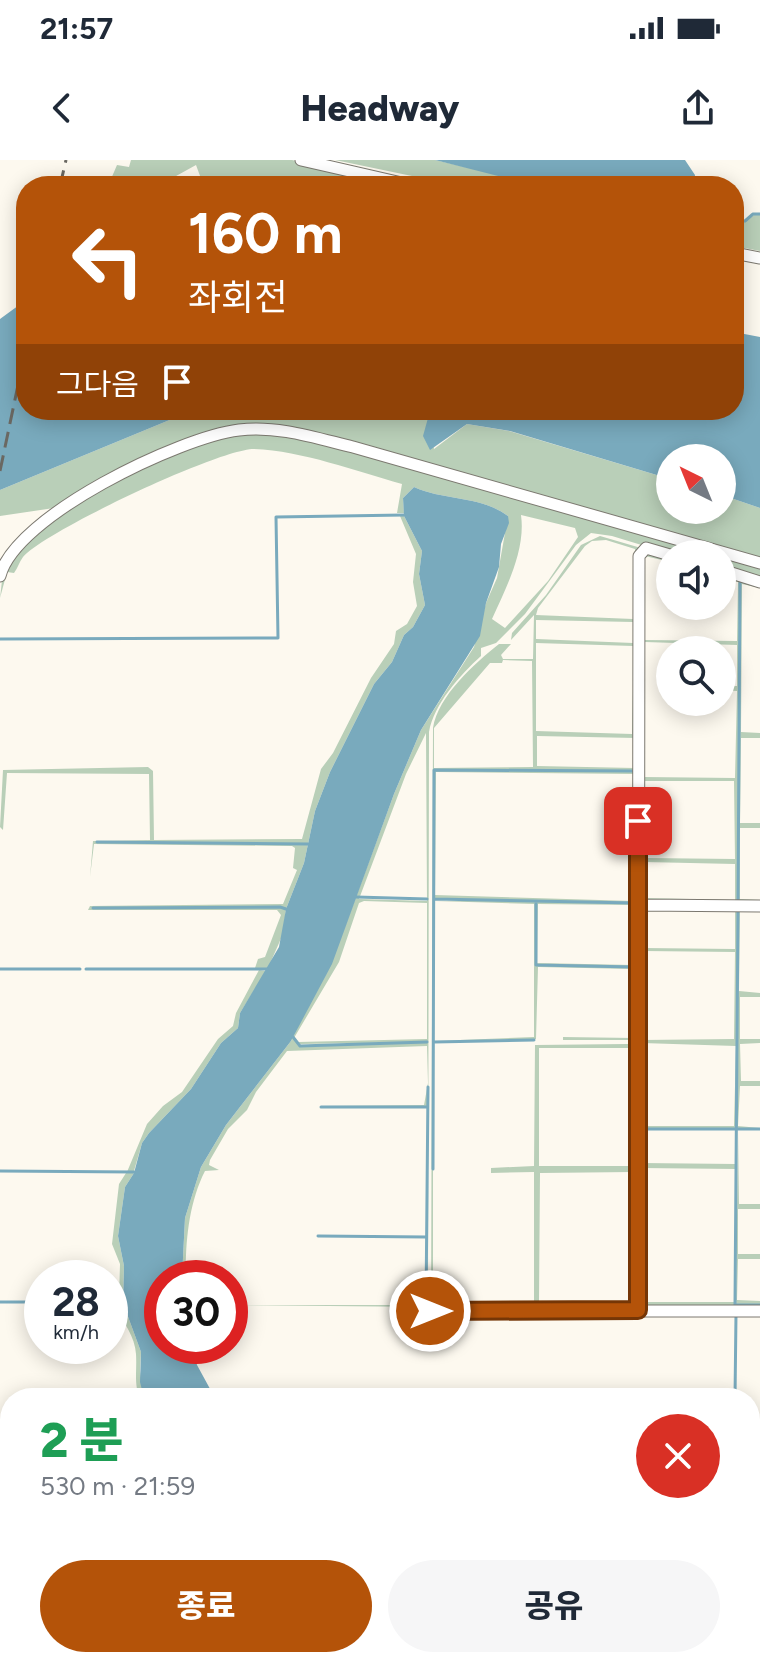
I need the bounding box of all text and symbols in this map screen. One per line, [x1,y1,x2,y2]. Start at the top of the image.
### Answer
text: 21:57 [40,10,113,47]
icon: back [40,86,84,130]
icon: share [676,86,720,130]
text: Headway [301,87,459,130]
text: 160 m [188,200,343,267]
icon: left [56,208,160,312]
text: 좌회전 [188,276,287,319]
icon: arrive [155,360,199,404]
text: 그다음 [56,366,139,403]
north arrow [656,444,736,524]
map controls [656,444,736,716]
button: sound [656,540,736,620]
button: search [656,636,736,716]
pin [604,787,672,855]
icon: arrive [616,799,660,843]
speed limit sign: 30 [144,1260,248,1364]
position arrow [388,1269,472,1353]
text: 28 [52,1278,100,1326]
text: km/h [53,1320,99,1344]
text: 2 분 [40,1411,124,1469]
button: close [636,1414,720,1498]
text: 530 m · 21:59 [40,1470,195,1502]
button: 종료 [40,1560,372,1652]
button: 공유 [388,1560,720,1652]

